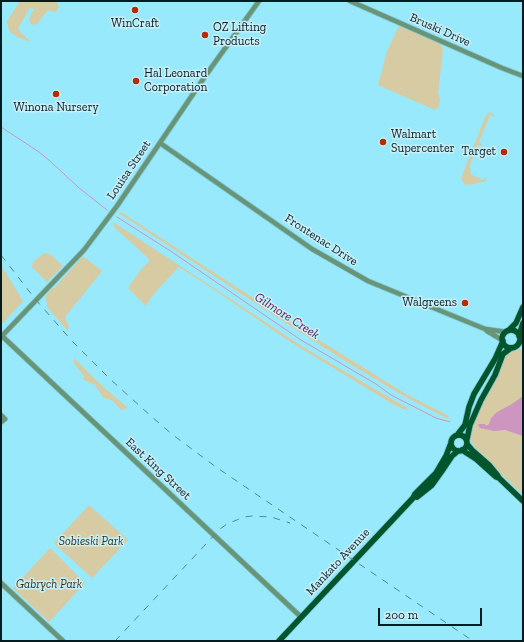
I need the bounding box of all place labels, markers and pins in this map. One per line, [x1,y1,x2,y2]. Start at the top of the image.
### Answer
marker: WinCraft [130,5,140,15]
place label: WinCraft [111,17,159,31]
place label: OZ Lifting Products [213,21,266,49]
marker: OZ Lifting Products [200,30,210,40]
place label: Hal Leonard Corporation [144,67,207,95]
marker: Hal Leonard Corporation [131,76,141,86]
marker: Winona Nursery [51,89,61,99]
place label: Winona Nursery [13,101,99,115]
place label: Walmart Supercenter [391,128,455,156]
marker: Walmart Supercenter [378,137,388,147]
place label: Target [461,145,496,159]
marker: Target [499,147,509,157]
place label: Walgreens [402,296,457,310]
marker: Walgreens [460,298,470,308]

